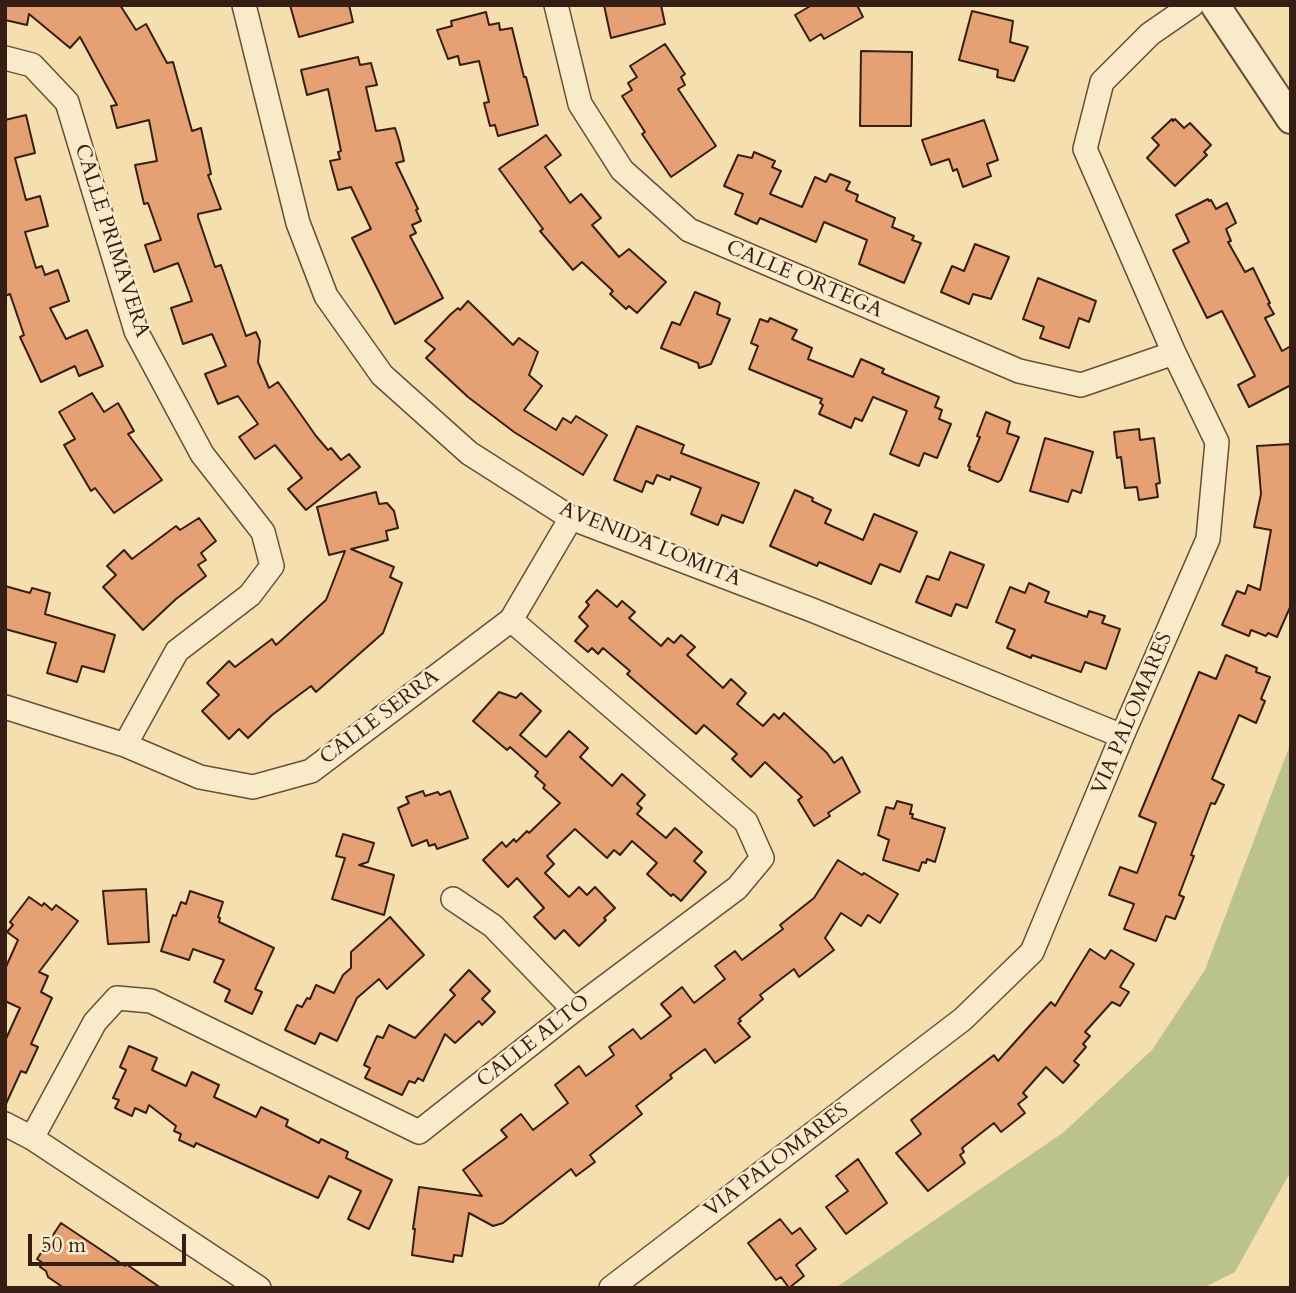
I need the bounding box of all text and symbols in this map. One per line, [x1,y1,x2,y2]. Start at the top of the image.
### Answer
street label: CALLE PRIMAVERA [68,141,154,341]
street label: CALLE ORTEGA [722,236,886,324]
street label: AVENIDA LOMITA [555,497,745,593]
street label: VIA PALOMARES [1087,629,1179,799]
street label: CALLE SERRA [316,665,444,771]
street label: CALLE ALTO [473,990,595,1094]
street label: VIA PALOMARES [700,1099,854,1223]
scale bar [32,1220,189,1264]
text: 50 m [41,1231,86,1260]

